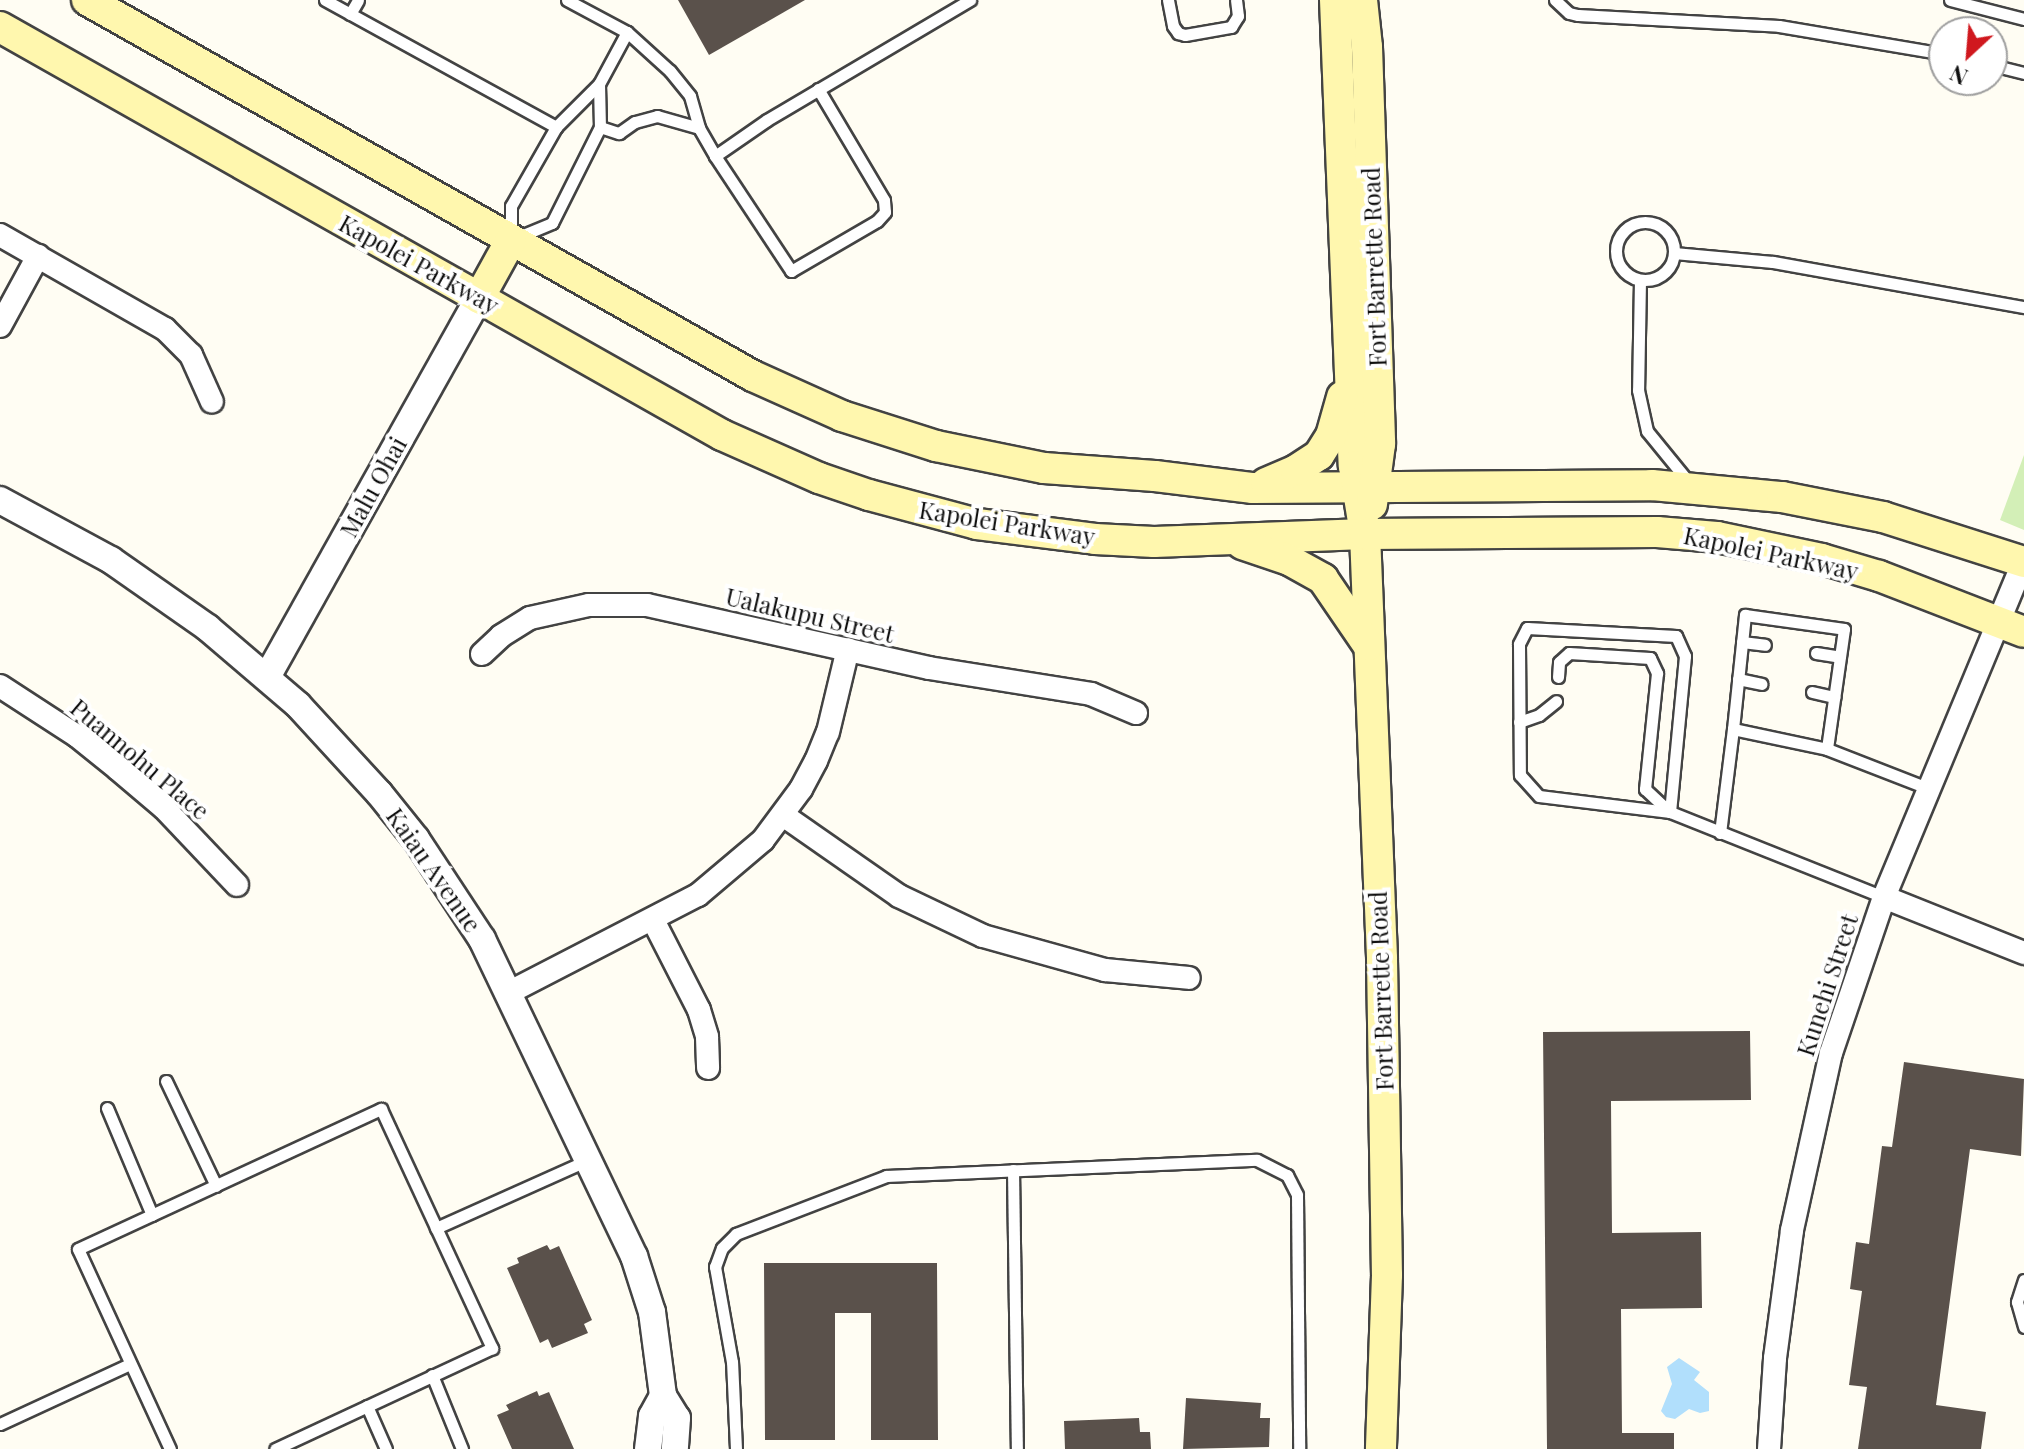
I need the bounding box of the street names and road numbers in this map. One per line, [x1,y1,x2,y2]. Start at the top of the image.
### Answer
street label: Fort Barrette Road [1356,167,1392,367]
street label: Kapolei Parkway [334,208,504,320]
street label: Malu Ohai [334,432,412,542]
street label: Kapolei Parkway [917,495,1097,551]
street label: Kapolei Parkway [1681,520,1861,586]
street label: Ualakupu Street [723,582,897,648]
street label: Puannohu Place [65,693,215,825]
street label: Kaiau Avenue [380,802,488,938]
street label: Fort Barrette Road [1363,891,1399,1091]
street label: Kunehi Street [1790,910,1864,1060]

